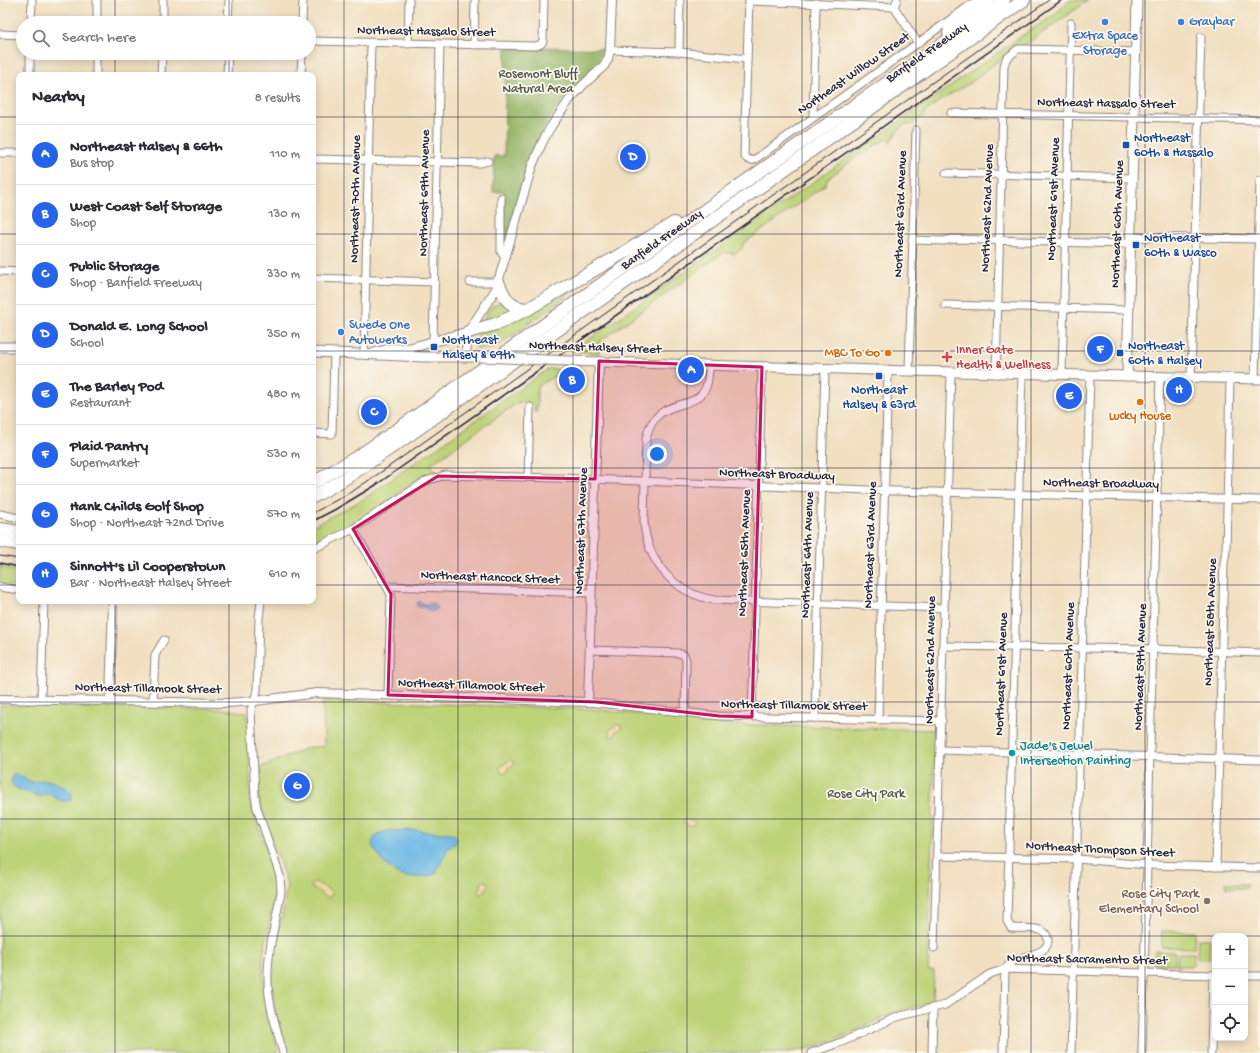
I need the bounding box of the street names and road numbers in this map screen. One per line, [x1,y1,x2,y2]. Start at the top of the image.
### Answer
street label: Banfield Freeway [883,19,971,87]
street label: Northeast Hassalo Street [357,23,497,41]
street label: Northeast Willow Street [795,29,914,118]
street label: Northeast Hassalo Street [1037,95,1177,113]
street label: Northeast 69th Avenue [416,129,434,257]
street label: Northeast 70th Avenue [347,135,365,263]
street label: Northeast 61st Avenue [1044,137,1064,261]
street label: Northeast 62nd Avenue [978,143,998,272]
street label: Northeast 63rd Avenue [891,150,911,278]
street label: Northeast 60th Avenue [1108,160,1128,288]
street label: Banfield Freeway [618,206,706,274]
street label: Northeast Halsey Street [529,338,663,358]
street label: Northeast Broadway [719,465,836,485]
street label: Northeast 67th Avenue [572,467,592,595]
street label: Northeast Broadway [1043,475,1160,493]
street label: Northeast 63rd Avenue [861,481,881,609]
street label: Northeast 65th Avenue [735,489,755,617]
street label: Northeast 64th Avenue [798,491,818,618]
street label: Northeast 58th Avenue [1201,558,1221,686]
street label: Northeast Hancock Street [420,568,561,588]
street label: Northeast 62nd Avenue [922,596,940,724]
street label: Northeast 60th Avenue [1059,602,1079,730]
street label: Northeast 59th Avenue [1131,603,1151,731]
street label: Northeast 61st Avenue [992,612,1012,736]
street label: Northeast Tillamook Street [398,676,546,696]
street label: Northeast Tillamook Street [75,680,223,698]
street label: Northeast Tillamook Street [721,697,869,715]
street label: Northeast Thompson Street [1025,839,1176,861]
street label: Northeast Sacramento Street [1007,951,1169,969]

